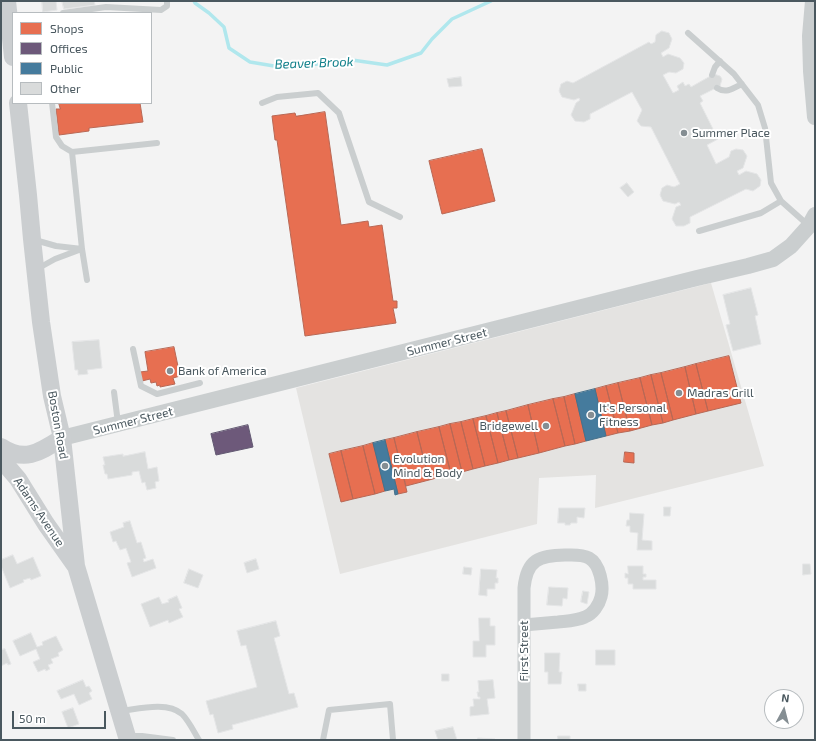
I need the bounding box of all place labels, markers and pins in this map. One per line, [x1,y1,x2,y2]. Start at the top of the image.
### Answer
place label: Summer Place [692,126,770,140]
marker: Summer Place [679,128,689,138]
place label: Bank of America [178,364,266,378]
marker: Bank of America [165,366,175,376]
place label: Madras Grill [687,386,754,400]
marker: Madras Grill [674,388,684,398]
place label: It's Personal Fitness [599,401,666,429]
marker: It's Personal Fitness [586,410,596,420]
place label: Bridgewell [479,419,538,433]
marker: Bridgewell [541,421,551,431]
place label: Evolution Mind & Body [393,452,462,480]
marker: Evolution Mind & Body [380,461,390,471]

